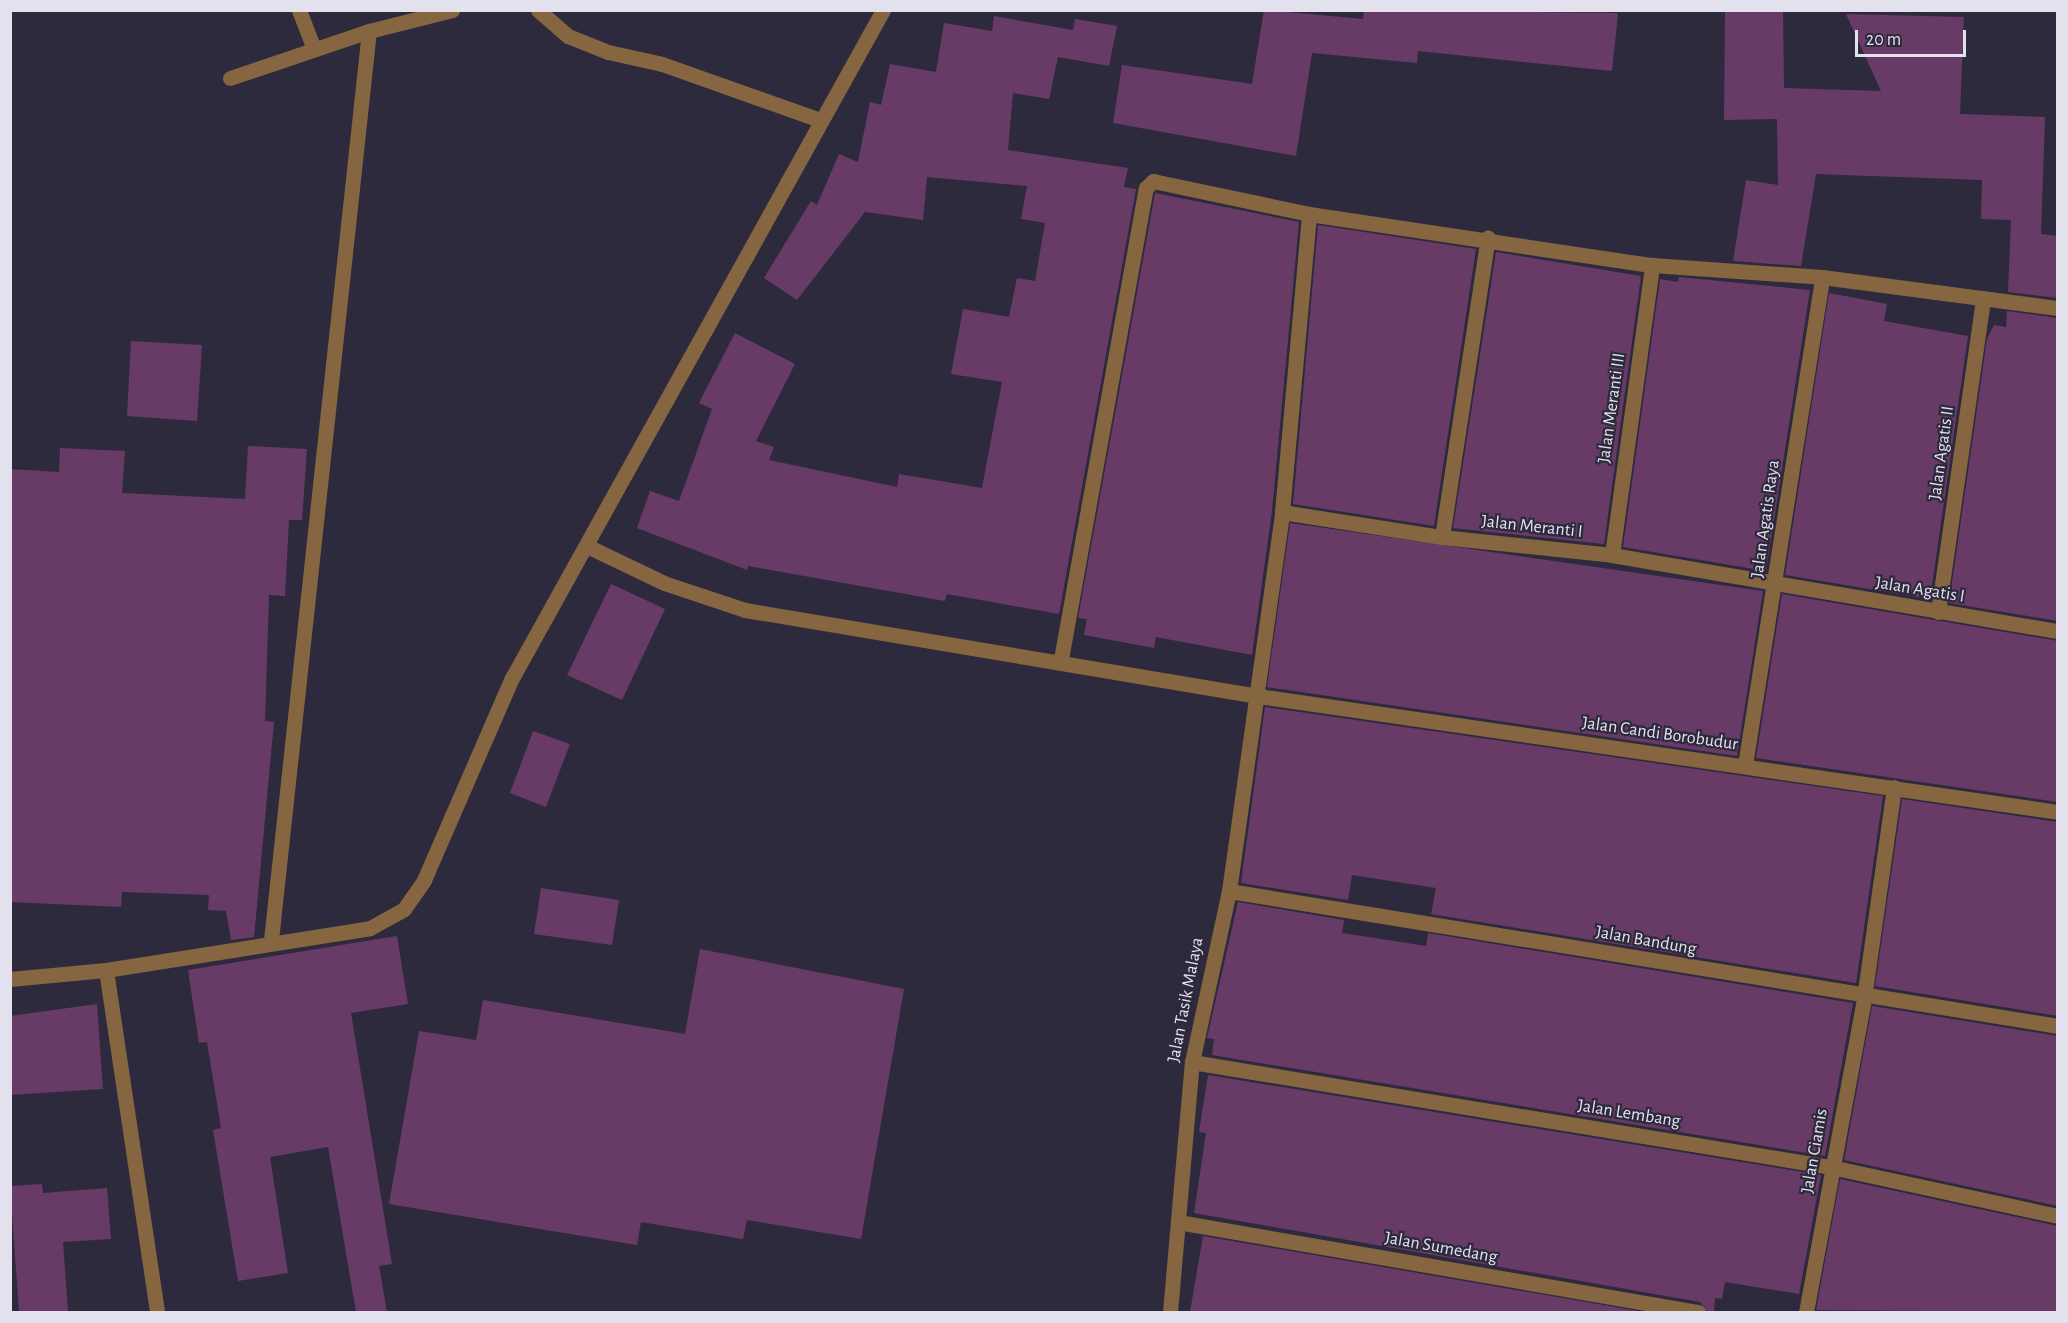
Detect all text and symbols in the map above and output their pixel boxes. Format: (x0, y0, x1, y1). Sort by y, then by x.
scale bar (1858, 18, 1969, 56)
text: 20 m (1866, 31, 1901, 49)
street label: Jalan Meranti III (1594, 351, 1630, 465)
street label: Jalan Agatis II (1925, 404, 1959, 502)
street label: Jalan Agatis Raya (1747, 459, 1785, 579)
street label: Jalan Meranti I (1480, 511, 1584, 543)
street label: Jalan Agatis I (1874, 572, 1966, 608)
street label: Jalan Candi Borobudur (1581, 712, 1739, 756)
street label: Jalan Bandung (1594, 922, 1698, 960)
street label: Jalan Tasik Malaya (1163, 936, 1209, 1064)
street label: Jalan Lembang (1576, 1095, 1682, 1133)
street label: Jalan Ciamis (1797, 1107, 1833, 1195)
street label: Jalan Sumedang (1383, 1227, 1499, 1269)

